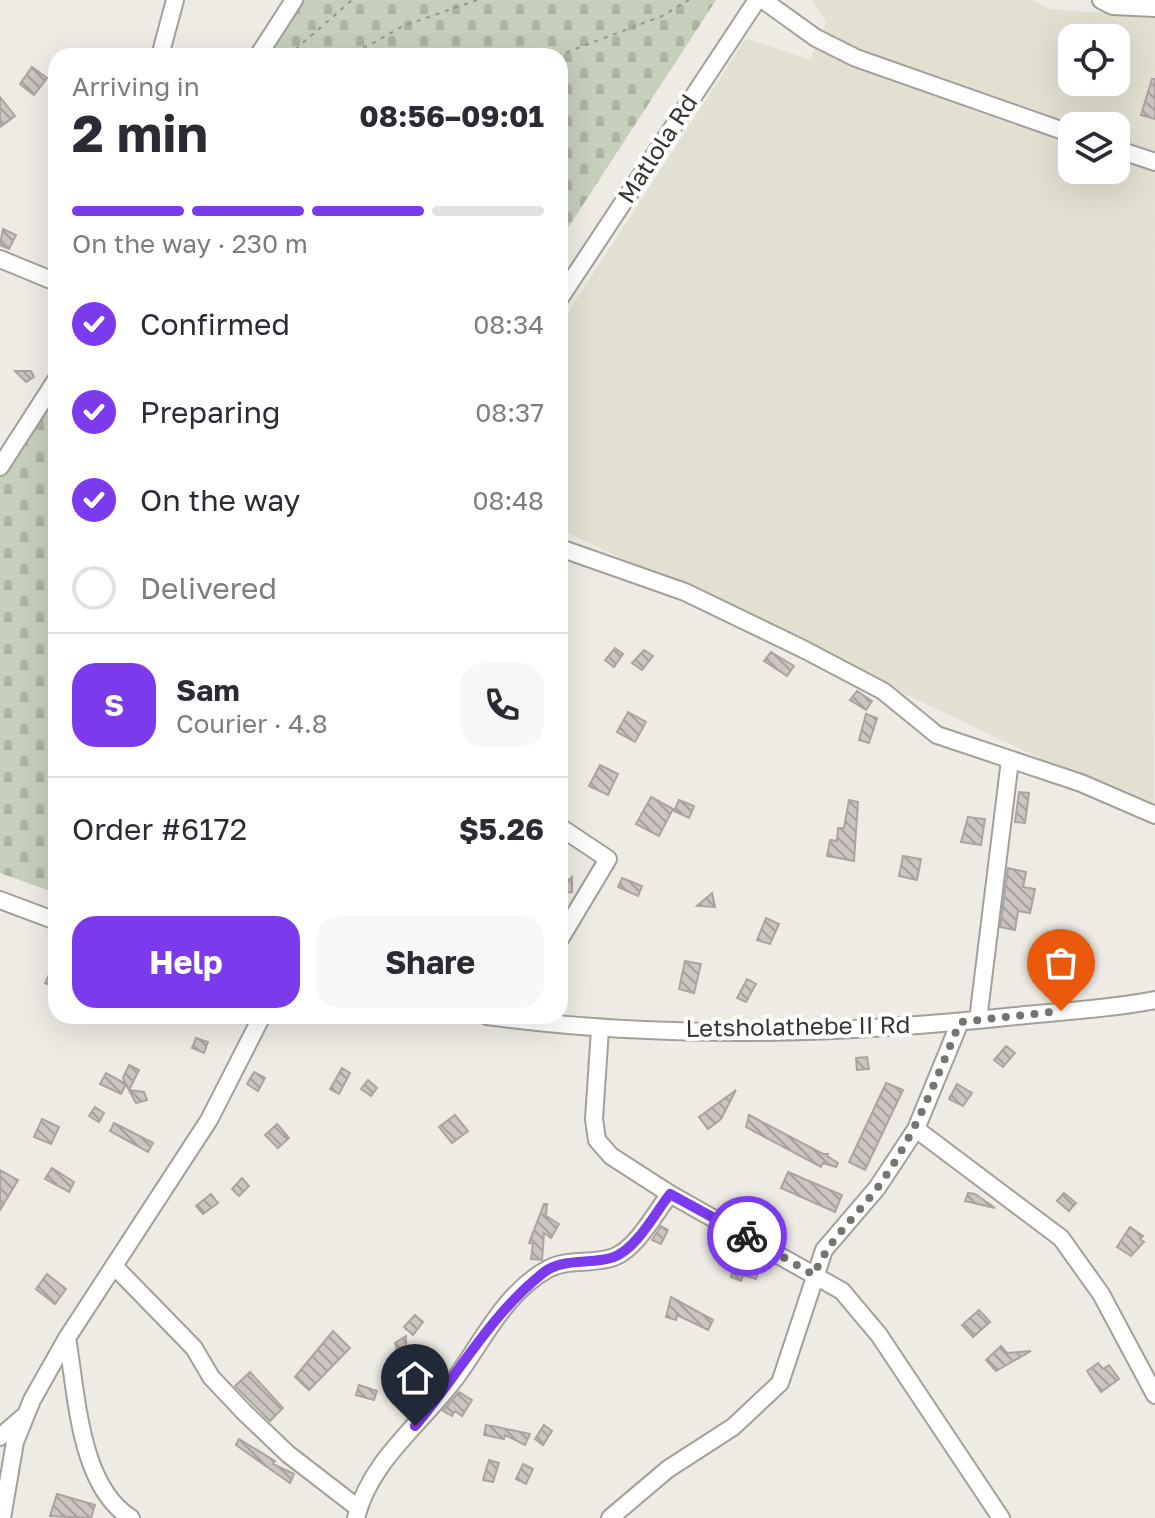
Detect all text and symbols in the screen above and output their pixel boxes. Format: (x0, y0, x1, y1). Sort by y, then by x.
map controls (1058, 24, 1130, 184)
button: locate (1058, 24, 1130, 96)
text: Arriving in (72, 71, 200, 102)
street label: Matlola Rd (611, 89, 703, 208)
text: 08:56–09:01 (359, 98, 544, 134)
text: 2 min (72, 101, 208, 163)
button: layers (1058, 112, 1130, 184)
text: On the way · 230 m (72, 228, 308, 259)
icon: check (72, 302, 116, 346)
text: Confirmed (140, 306, 290, 342)
text: 08:34 (473, 309, 544, 340)
icon: check (72, 390, 116, 434)
text: Preparing (140, 394, 281, 430)
text: 08:37 (475, 397, 544, 428)
icon: check (72, 478, 116, 522)
text: On the way (140, 482, 300, 518)
text: 08:48 (472, 485, 544, 516)
text: Delivered (140, 570, 277, 606)
button: phone (460, 663, 544, 747)
text: Sam (176, 672, 240, 708)
text: S (104, 687, 124, 723)
text: Courier · 4.8 (176, 708, 328, 739)
text: Order #6172 (72, 811, 247, 847)
text: $5.26 (459, 811, 544, 847)
button: Help (72, 916, 300, 1008)
button: Share (316, 916, 544, 1008)
pin (1027, 929, 1095, 1011)
icon: bag (1039, 941, 1083, 985)
street label: Letsholathebe II Rd (685, 1009, 911, 1042)
courier (707, 1196, 787, 1276)
icon: bike (725, 1214, 769, 1258)
pin (381, 1344, 449, 1426)
icon: home (393, 1356, 437, 1400)

